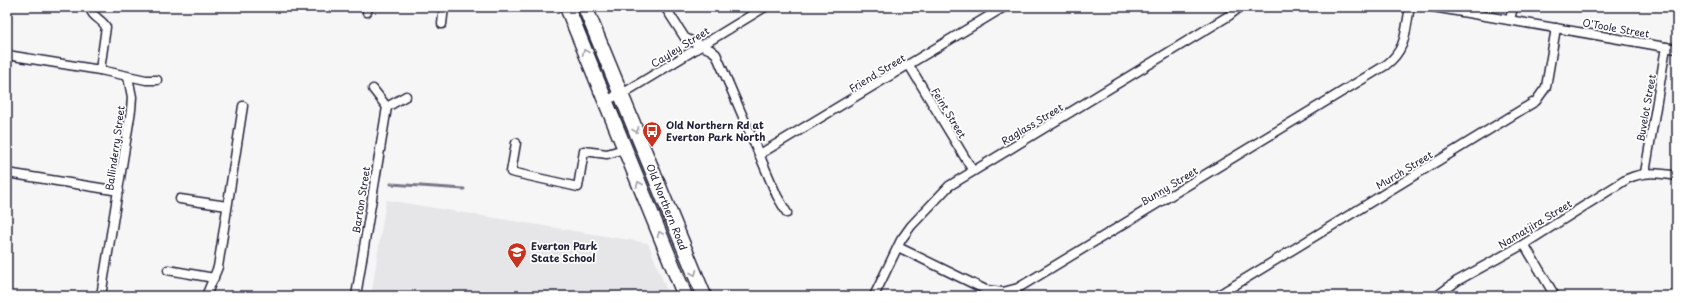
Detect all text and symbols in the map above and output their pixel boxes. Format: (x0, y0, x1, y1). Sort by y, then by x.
street label: O'Toole Street (1581, 14, 1651, 41)
street label: Cayley Street (648, 23, 712, 71)
one-way arrow (581, 49, 589, 56)
street label: Friend Street (846, 50, 908, 95)
street label: Buvelot Street (1632, 73, 1659, 143)
street label: Feint Street (928, 85, 970, 141)
street label: Raglass Street (998, 99, 1065, 148)
street label: Ballinderry Street (101, 104, 128, 191)
place label: Old Northern Rd at Everton Park North (666, 117, 765, 144)
bus stop icon: Old Northern Rd at Everton Park North (641, 120, 663, 148)
one-way arrow (631, 127, 639, 134)
street label: Murch Street (1373, 147, 1435, 192)
street label: Old Northern Road (643, 161, 692, 252)
street label: Bunny Street (1137, 163, 1200, 209)
street label: Barton Street (348, 165, 373, 235)
one-way arrow (636, 181, 644, 189)
street label: Namatjira Street (1495, 196, 1574, 251)
one-way arrow (656, 231, 664, 238)
place label: Everton Park State School (531, 238, 598, 265)
school or university icon: Everton Park State School (506, 241, 528, 269)
one-way arrow (690, 270, 698, 277)

